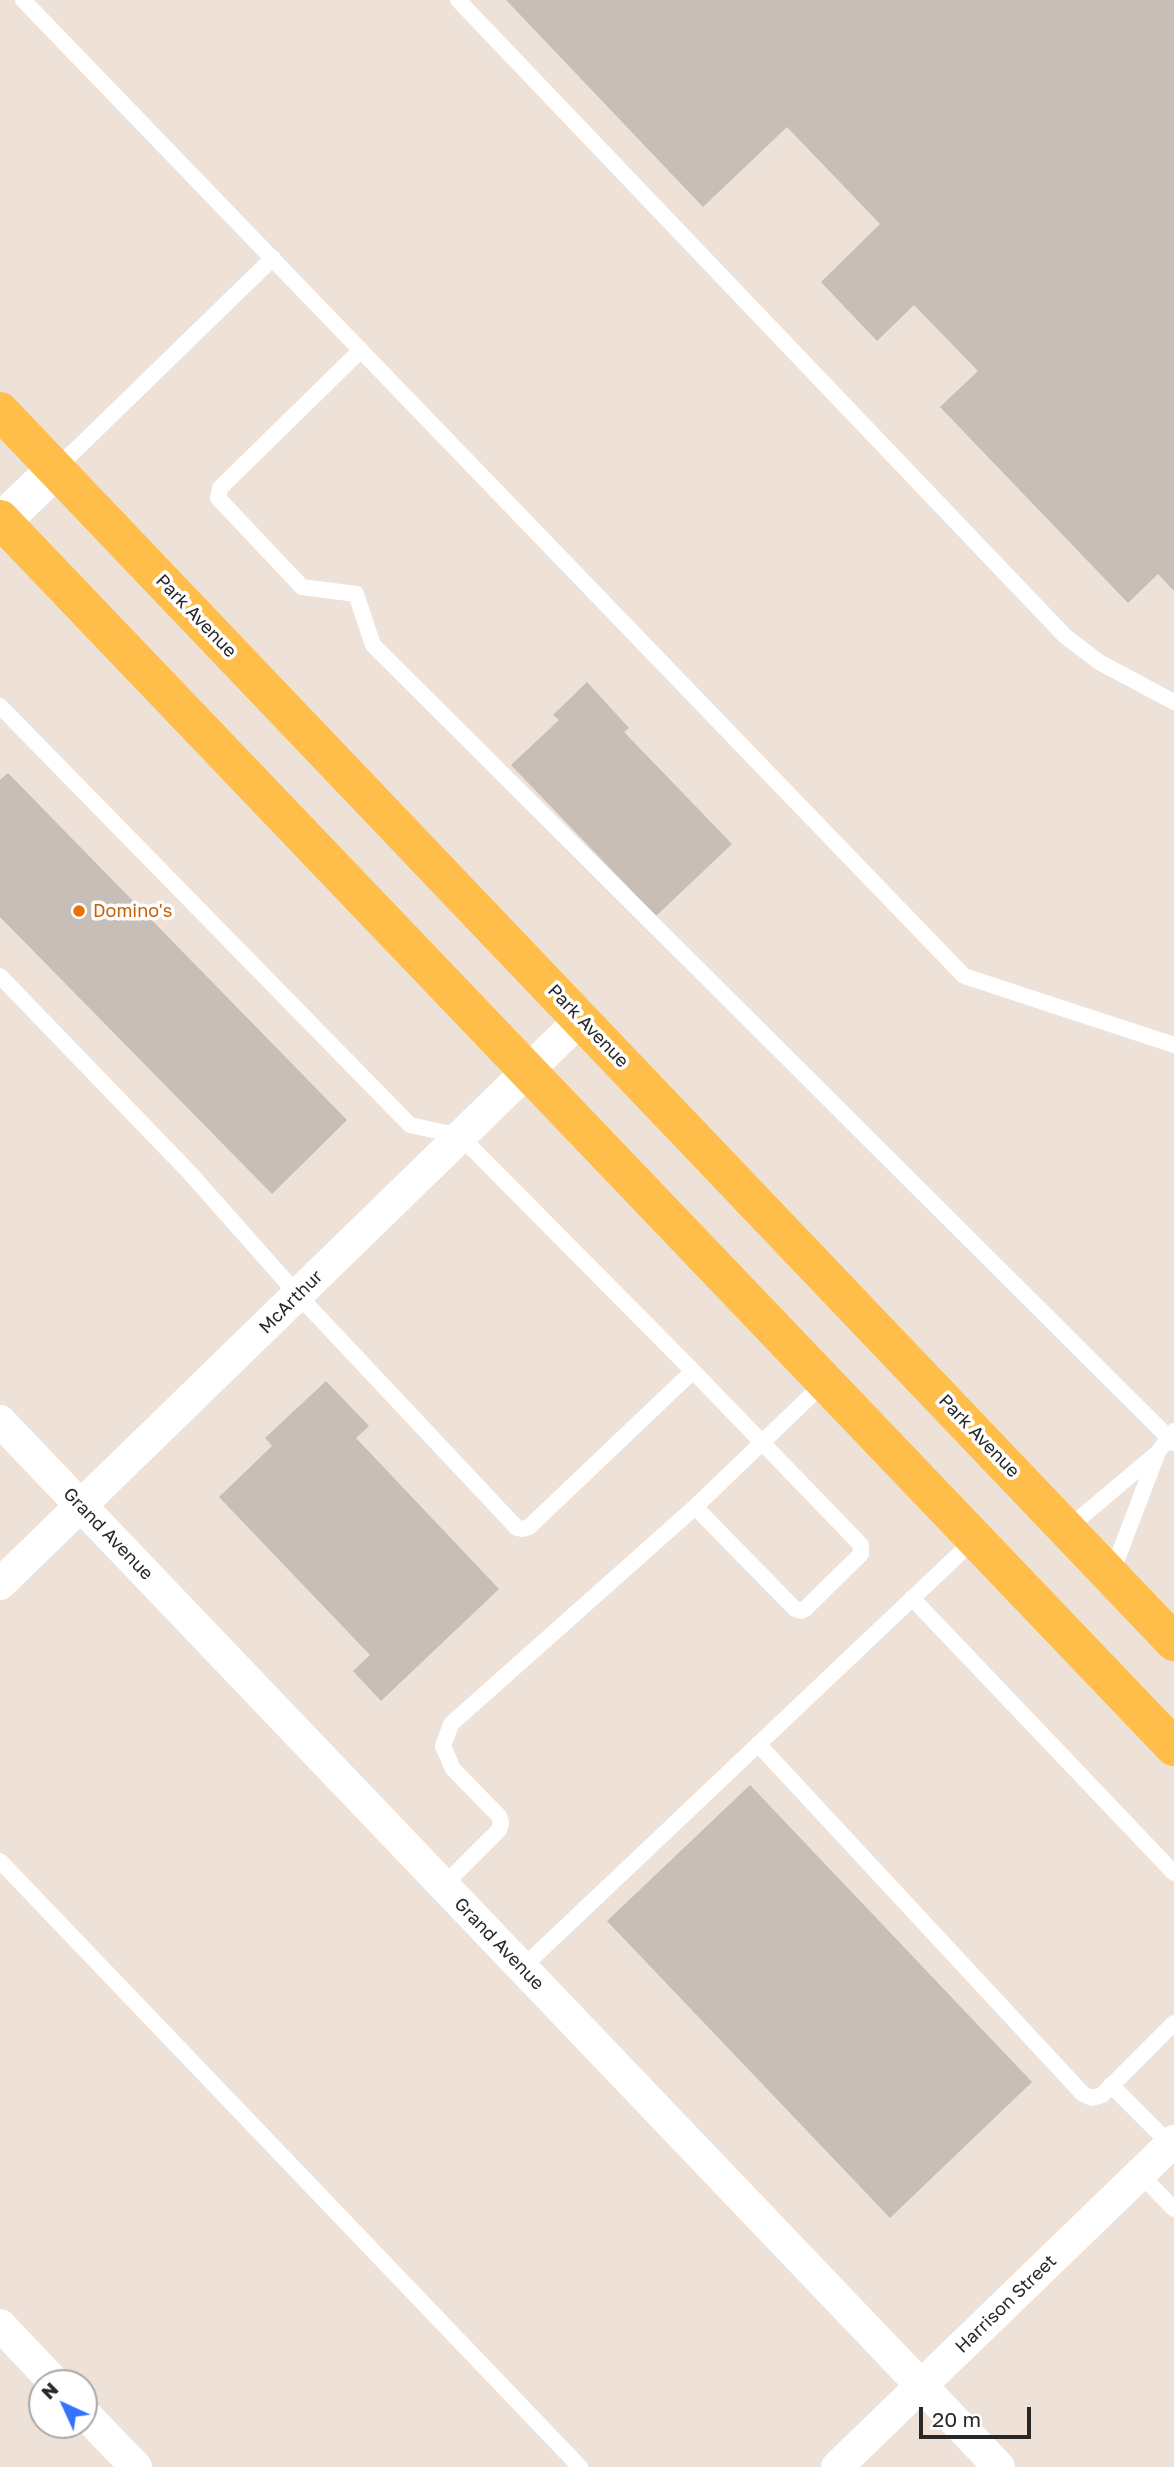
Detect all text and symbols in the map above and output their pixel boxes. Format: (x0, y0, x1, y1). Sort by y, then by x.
street label: Park Avenue (151, 570, 241, 662)
place label: Domino's (93, 900, 172, 922)
marker: Domino's (71, 903, 87, 919)
street label: Park Avenue (543, 980, 633, 1072)
street label: McArthur (255, 1266, 327, 1338)
street label: Park Avenue (934, 1390, 1024, 1482)
street label: Grand Avenue (59, 1483, 157, 1585)
street label: Grand Avenue (450, 1893, 548, 1995)
street label: Harrison Street (951, 2250, 1061, 2358)
north arrow (28, 2369, 98, 2439)
text: N (36, 2377, 62, 2403)
scale bar (922, 2394, 1034, 2438)
text: 20 m (932, 2406, 981, 2432)

